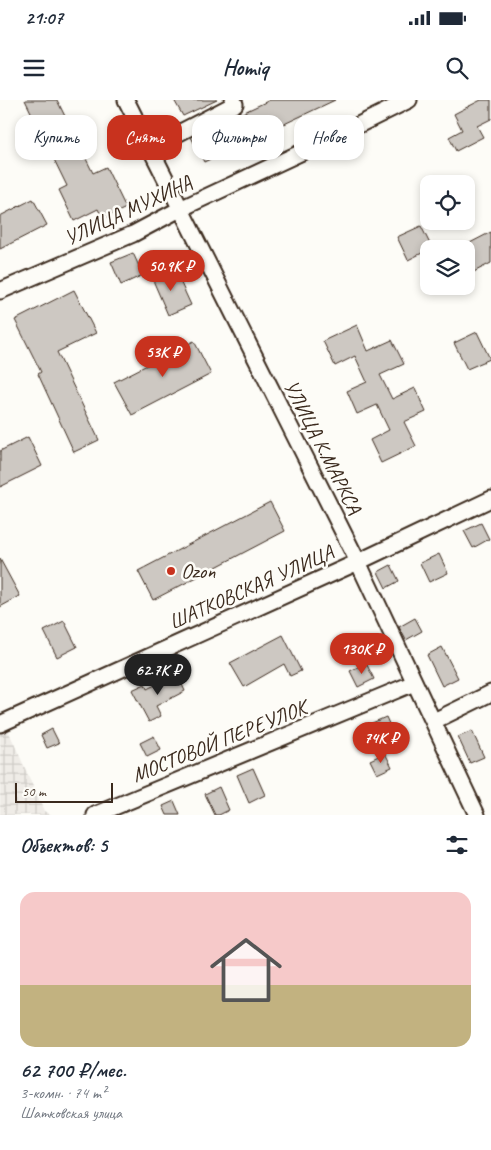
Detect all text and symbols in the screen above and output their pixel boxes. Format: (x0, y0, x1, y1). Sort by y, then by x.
text: 21:07 (25, 6, 63, 30)
icon: menu (20, 54, 48, 82)
text: Homiq (223, 54, 268, 82)
icon: search (443, 54, 471, 82)
chip: Купить (15, 115, 97, 160)
chip: Снять (107, 115, 182, 160)
chip: Фильтры (192, 115, 284, 160)
chip: Новое (294, 115, 364, 160)
street label: УЛИЦА МУХИНА (60, 169, 196, 251)
map controls (420, 175, 475, 295)
button: locate (420, 175, 475, 230)
button: layers (420, 240, 475, 295)
pin: 50.9K ₽ (125, 250, 217, 292)
text: 50.9K ₽ (149, 256, 193, 276)
pin: 53K ₽ (128, 336, 198, 378)
text: 53K ₽ (146, 342, 180, 362)
street label: УЛИЦА К.МАРКСА (278, 376, 368, 519)
street label: ШАТКОВСКАЯ УЛИЦА (165, 538, 339, 635)
place label: Ozon (181, 558, 216, 584)
marker: Ozon (165, 565, 177, 577)
pin: 130K ₽ (321, 632, 403, 675)
text: 130K ₽ (341, 639, 383, 659)
pin: 62.7K ₽ (112, 654, 204, 696)
text: 62.7K ₽ (135, 660, 181, 680)
street label: МОСТОВОЙ ПЕРЕУЛОК (128, 692, 314, 788)
pin: 74K ₽ (346, 722, 416, 764)
text: 74K ₽ (364, 728, 398, 748)
scale bar (15, 780, 112, 803)
text: 50 m (22, 783, 46, 800)
icon: filters (443, 831, 471, 859)
text: Объектов: 5 (20, 832, 108, 858)
icon: home (201, 925, 291, 1015)
text: 62 700 ₽/мес. (20, 1057, 126, 1083)
text: 3-комн. · 74 m² (20, 1083, 106, 1103)
text: Шатковская улица (20, 1103, 122, 1123)

